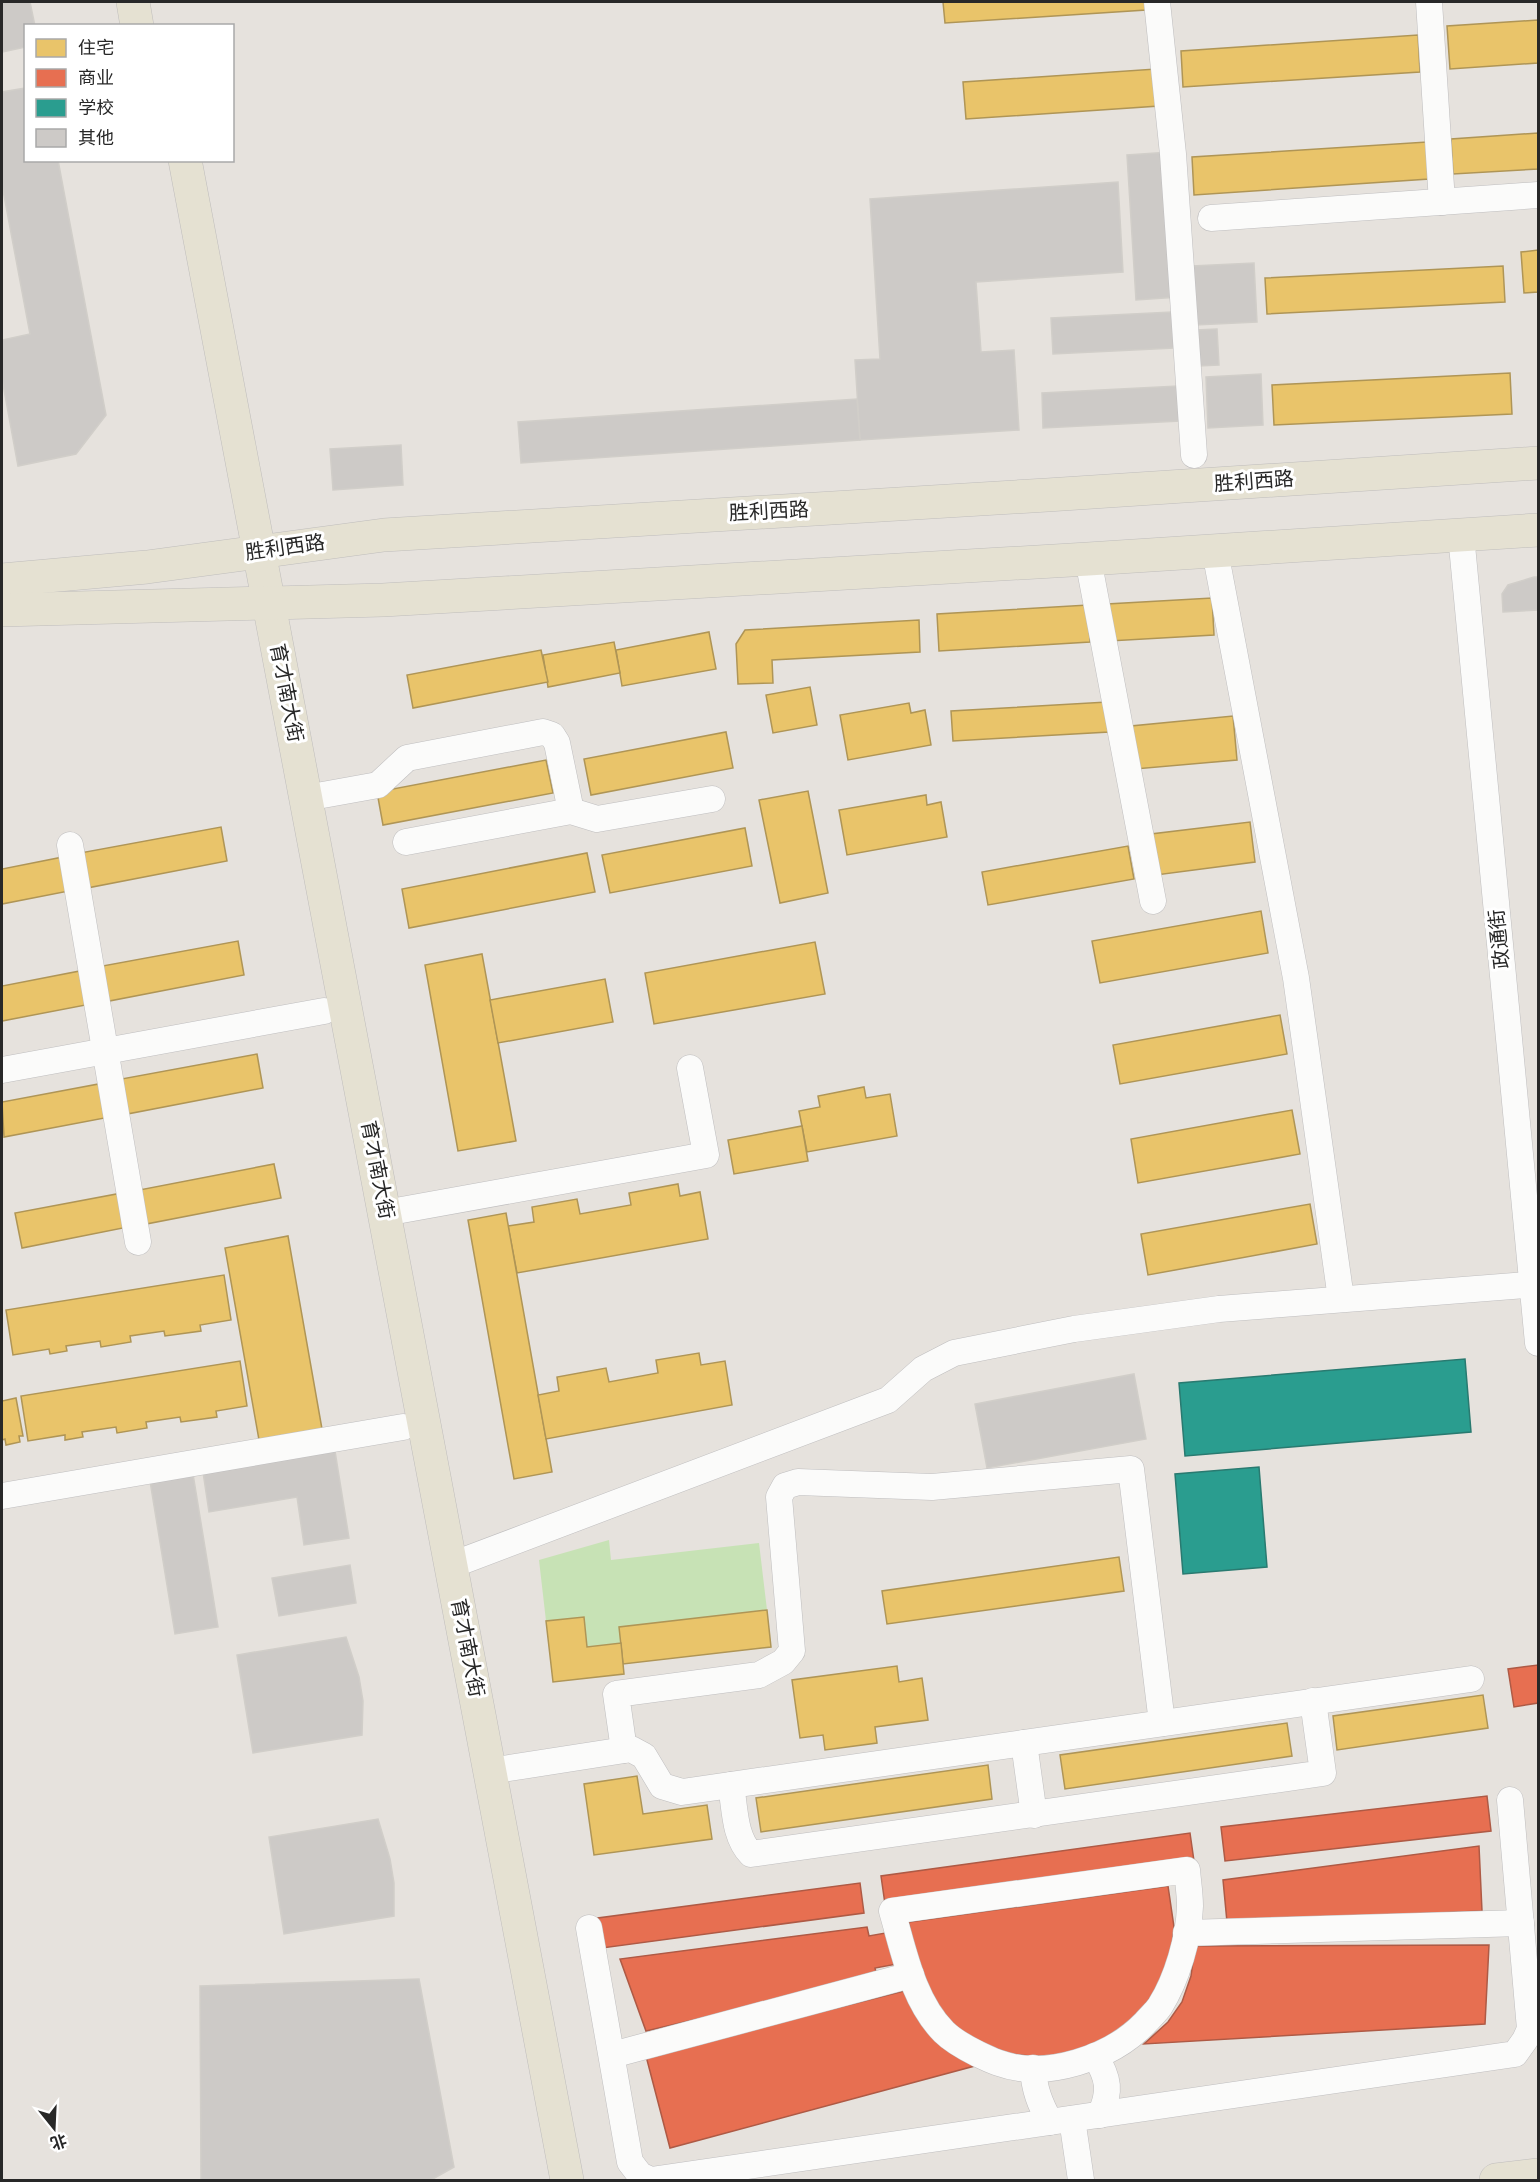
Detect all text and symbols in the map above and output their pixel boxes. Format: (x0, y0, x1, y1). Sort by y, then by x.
legend (24, 24, 234, 162)
text: 住宅 (78, 38, 114, 59)
text: 商业 (78, 68, 114, 89)
text: 学校 (78, 98, 114, 119)
text: 其他 (78, 128, 114, 149)
street label: 胜利西路 (1213, 467, 1295, 497)
street label: 胜利西路 (728, 498, 810, 526)
street label: 胜利西路 (244, 531, 326, 565)
street label: 育才南大街 (265, 642, 307, 744)
street label: 政通街 (1485, 908, 1515, 970)
street label: 育才南大街 (356, 1119, 398, 1221)
street label: 育才南大街 (446, 1597, 488, 1699)
north arrow (24, 2098, 84, 2158)
text: 北 (48, 2129, 69, 2152)

